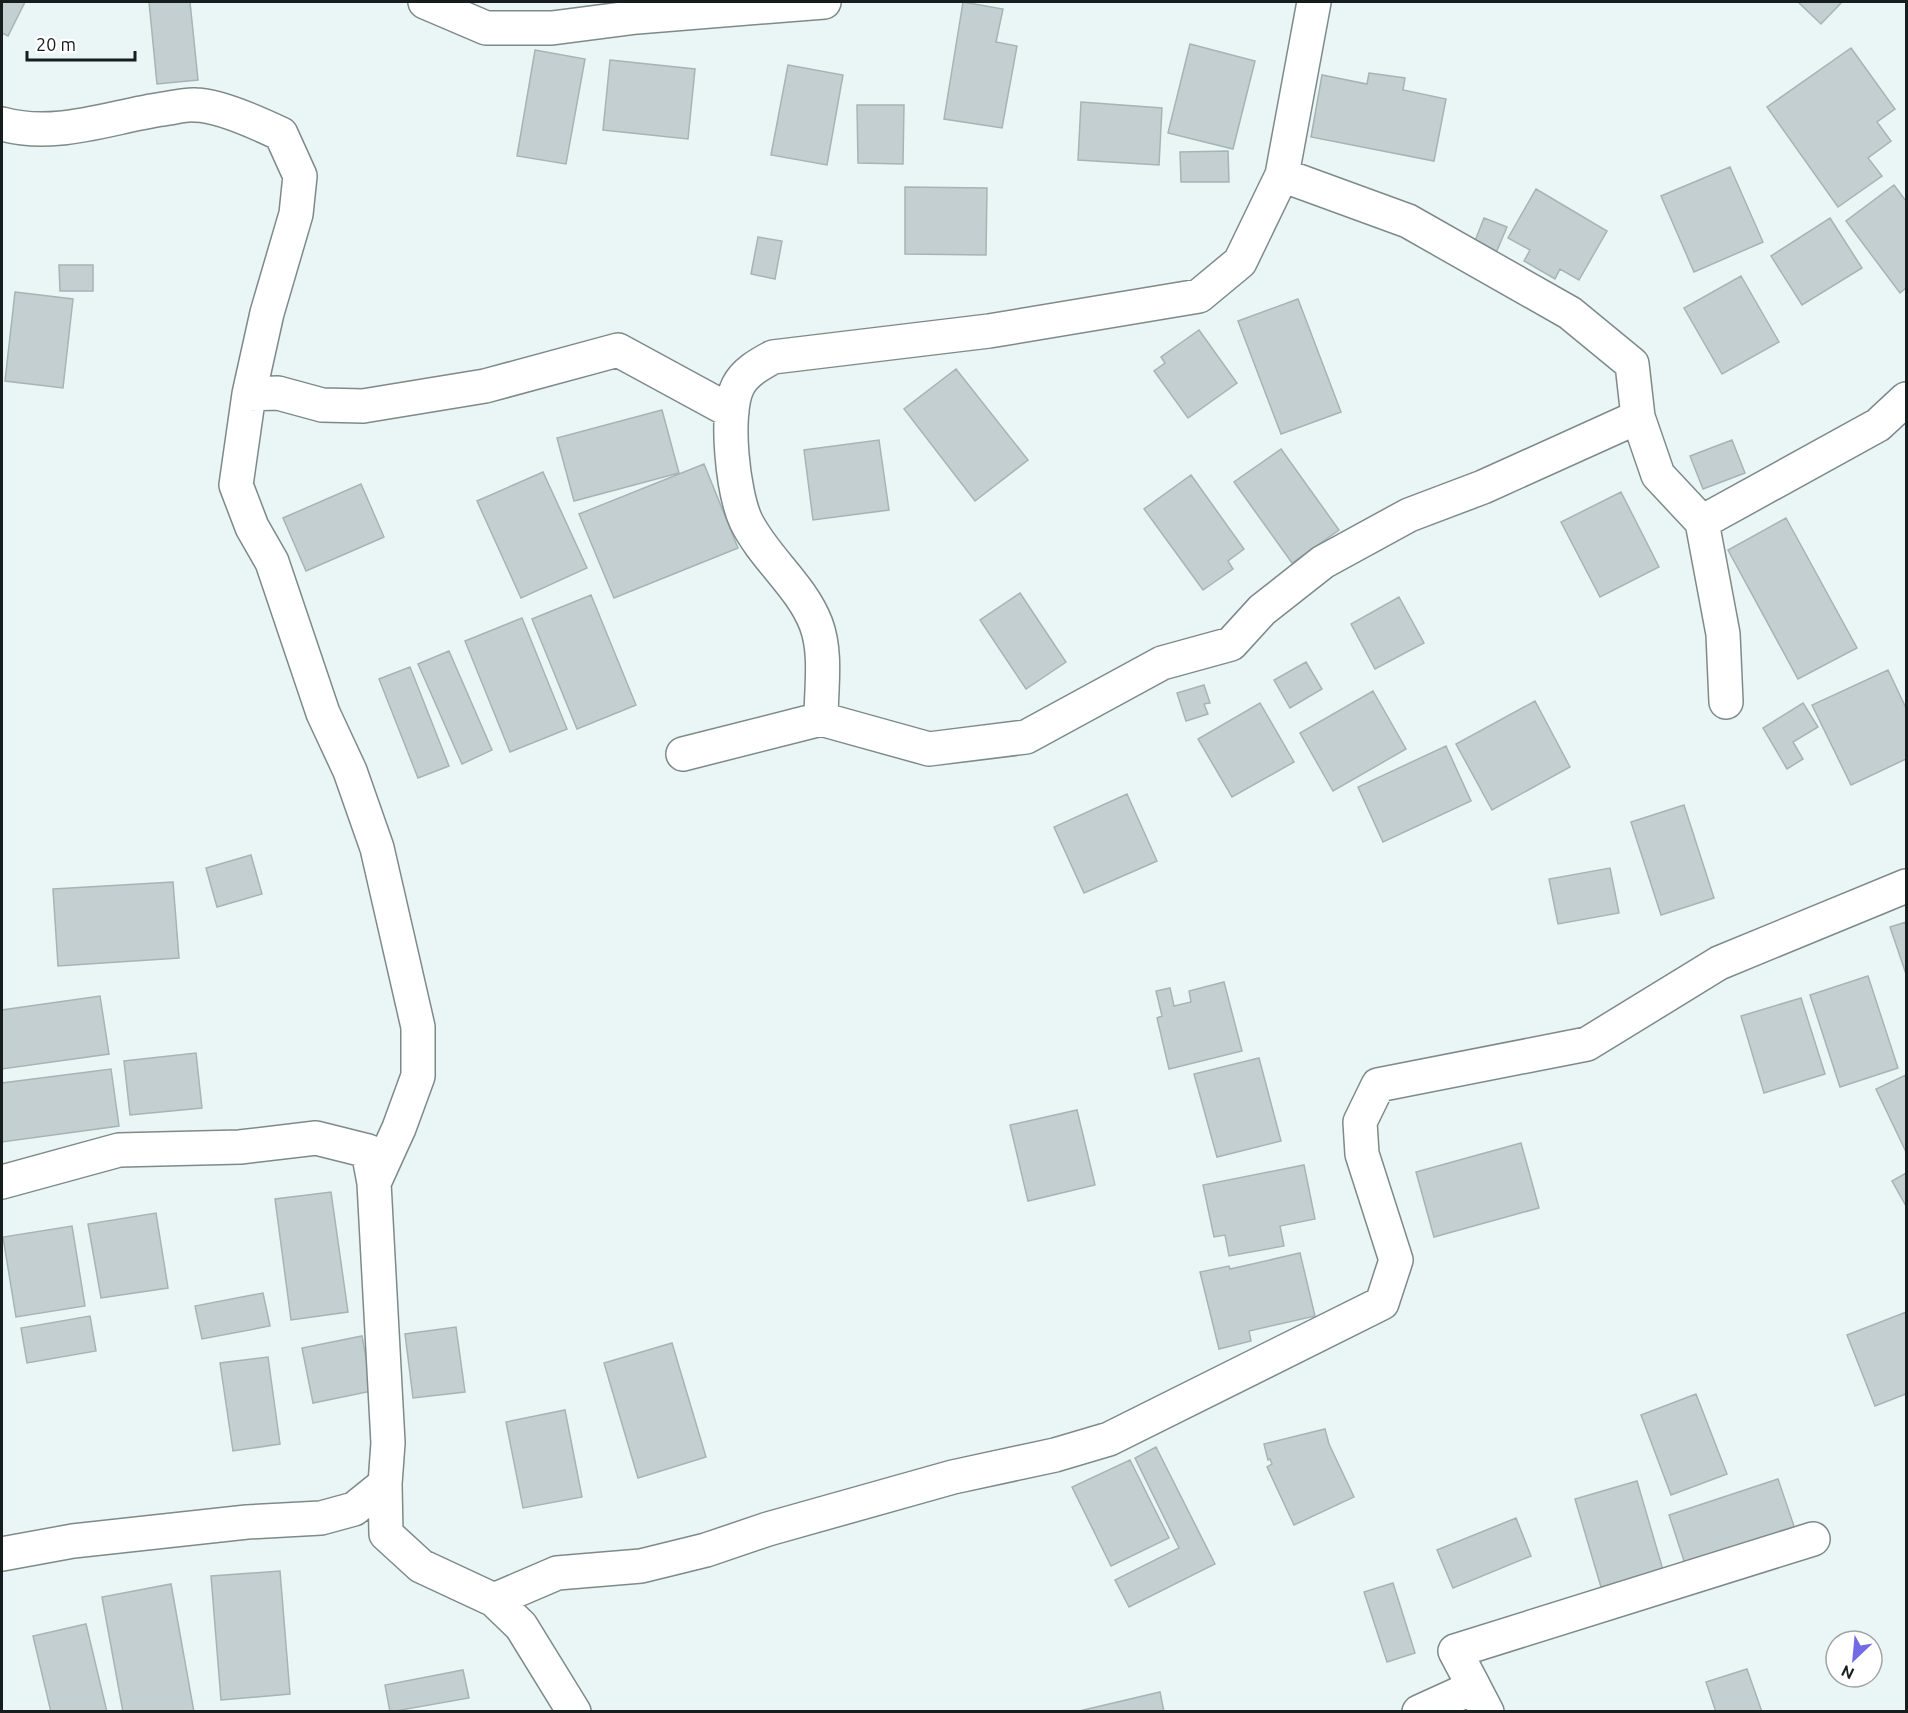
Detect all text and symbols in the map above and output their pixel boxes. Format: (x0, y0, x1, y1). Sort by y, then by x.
scale bar (27, 24, 135, 62)
text: 20 m (36, 34, 76, 54)
north arrow (1824, 1629, 1884, 1689)
text: N (1838, 1662, 1857, 1683)

